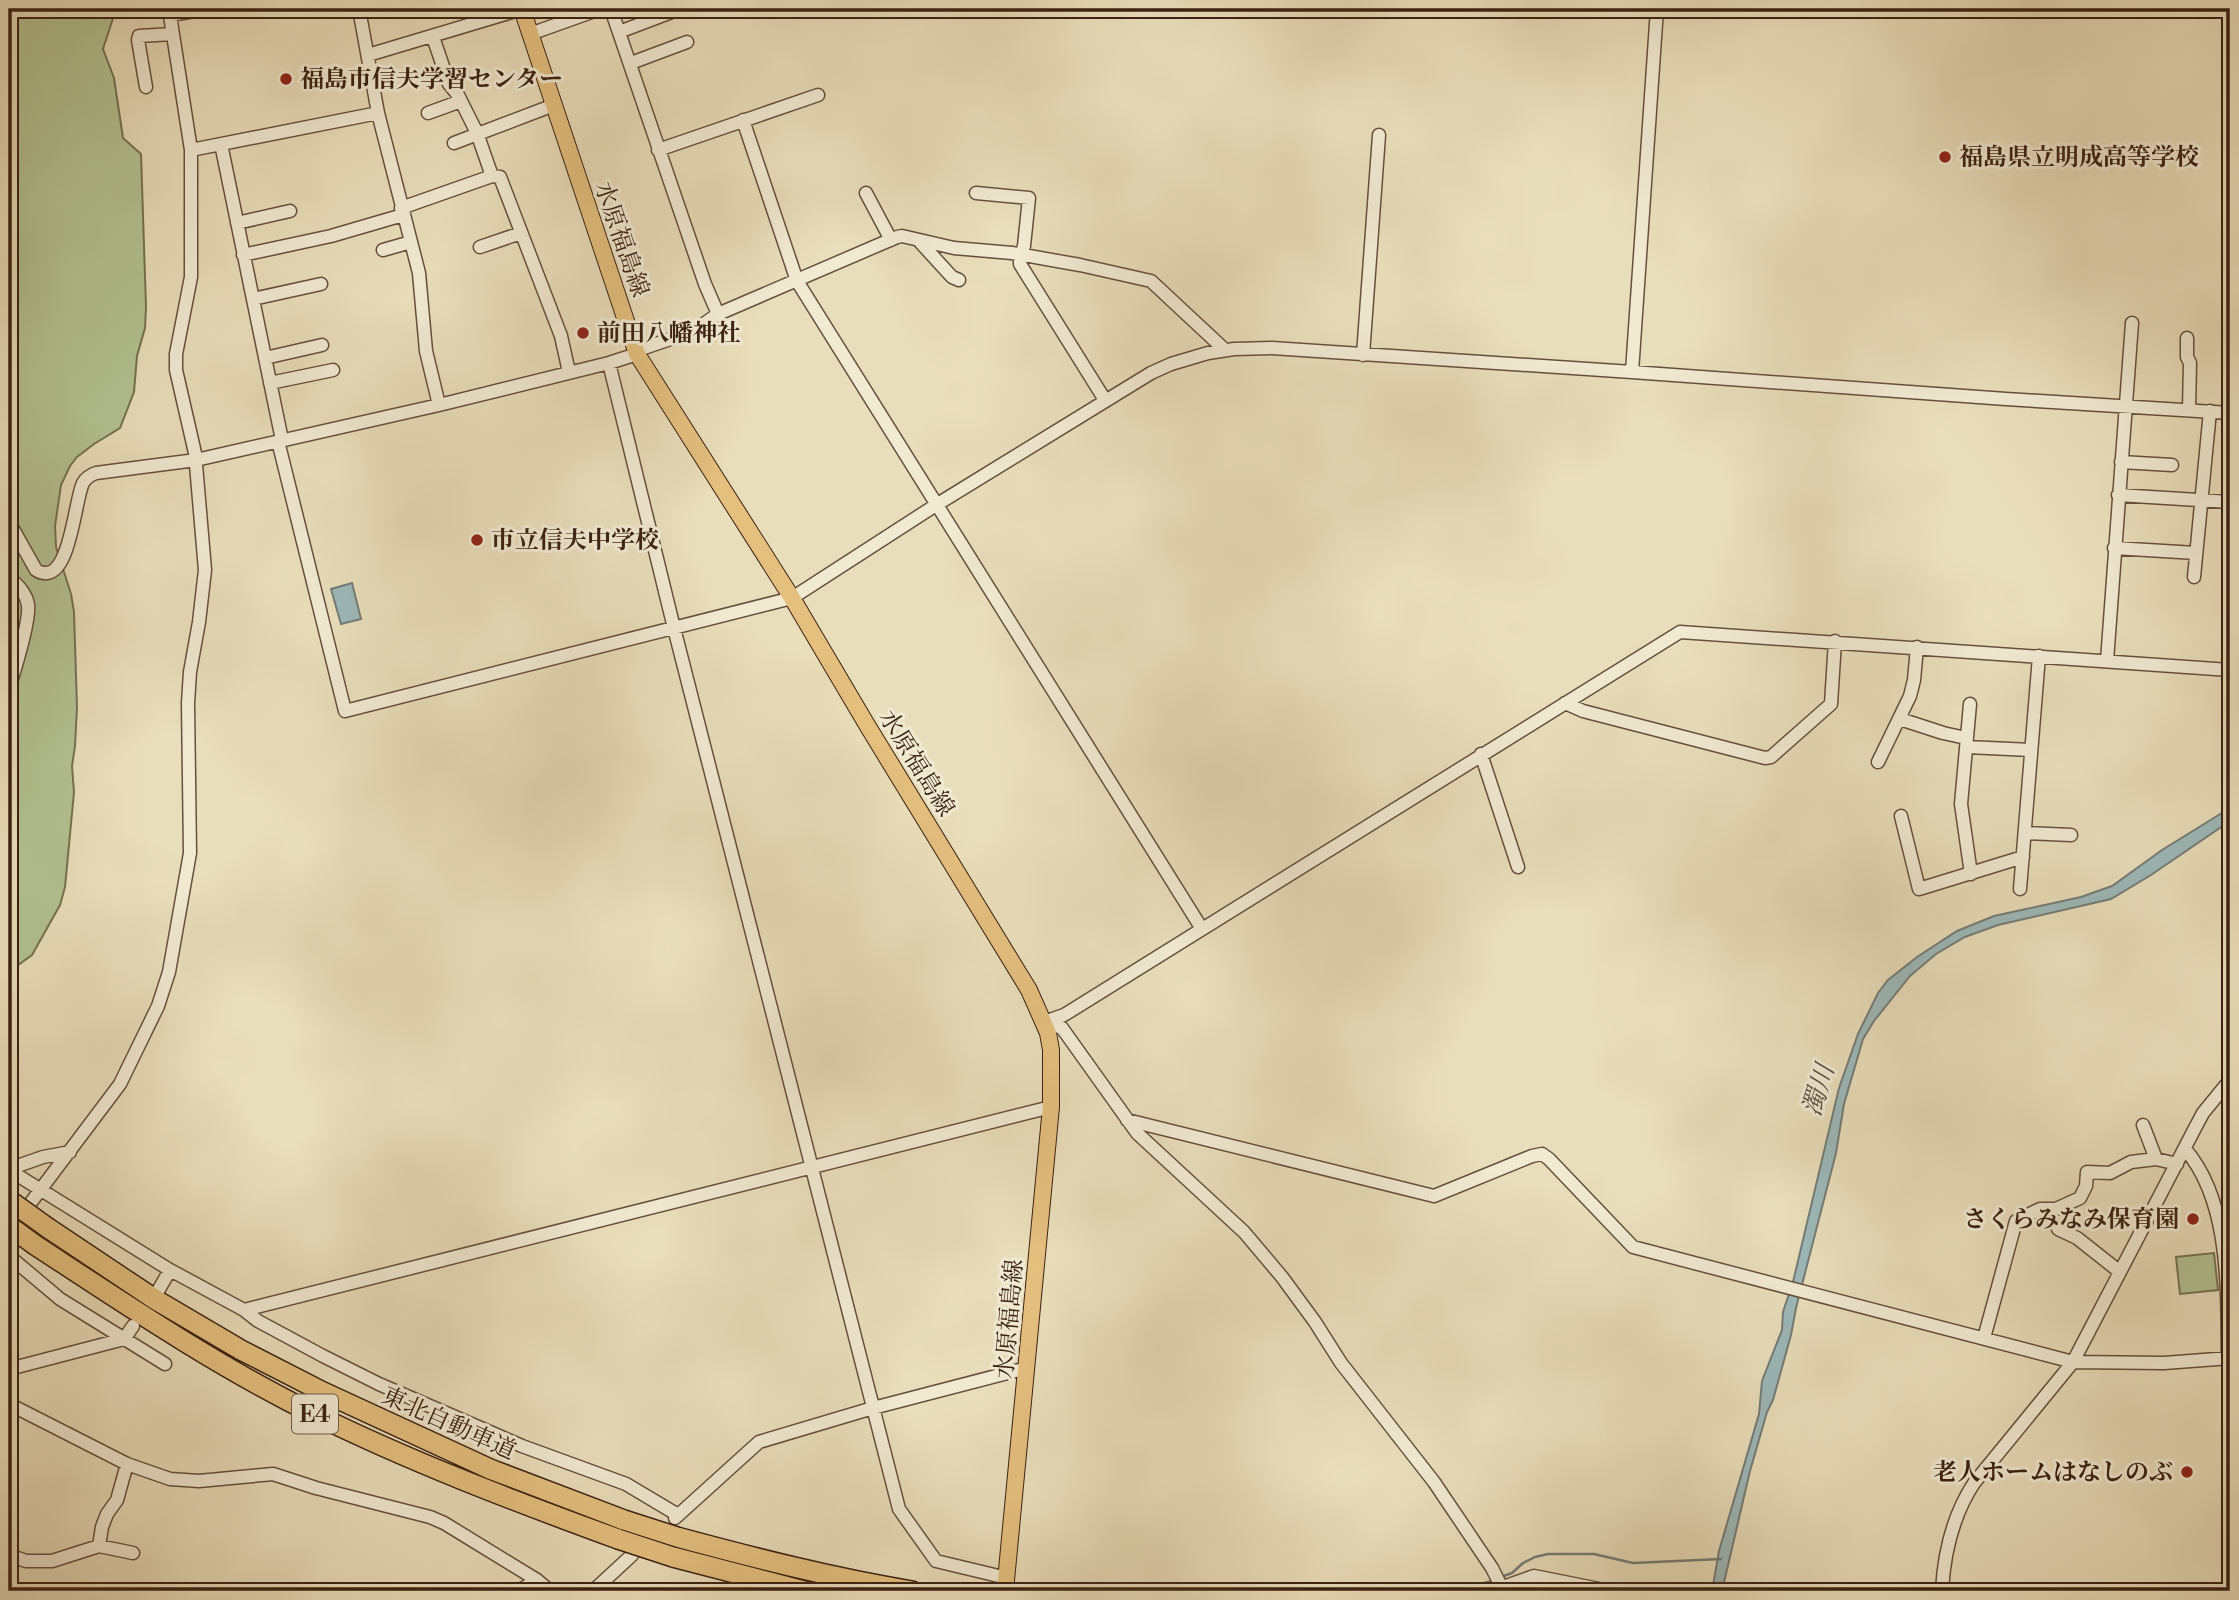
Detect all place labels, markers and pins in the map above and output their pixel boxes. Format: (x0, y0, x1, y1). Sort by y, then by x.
place label: 福島市信夫学習センター (300, 65, 563, 95)
marker: 福島市信夫学習センター (278, 71, 294, 87)
place label: 福島県立明成高等学校 (1959, 143, 2199, 173)
marker: 福島県立明成高等学校 (1937, 149, 1953, 165)
place label: 前田八幡神社 (597, 319, 741, 349)
marker: 前田八幡神社 (575, 325, 591, 341)
place label: 市立信夫中学校 (491, 526, 659, 556)
marker: 市立信夫中学校 (469, 532, 485, 548)
place label: さくらみなみ保育園 (1963, 1205, 2179, 1235)
marker: さくらみなみ保育園 (2185, 1211, 2201, 1227)
place label: 老人ホームはなしのぶ (1933, 1458, 2173, 1488)
marker: 老人ホームはなしのぶ (2179, 1464, 2195, 1480)

